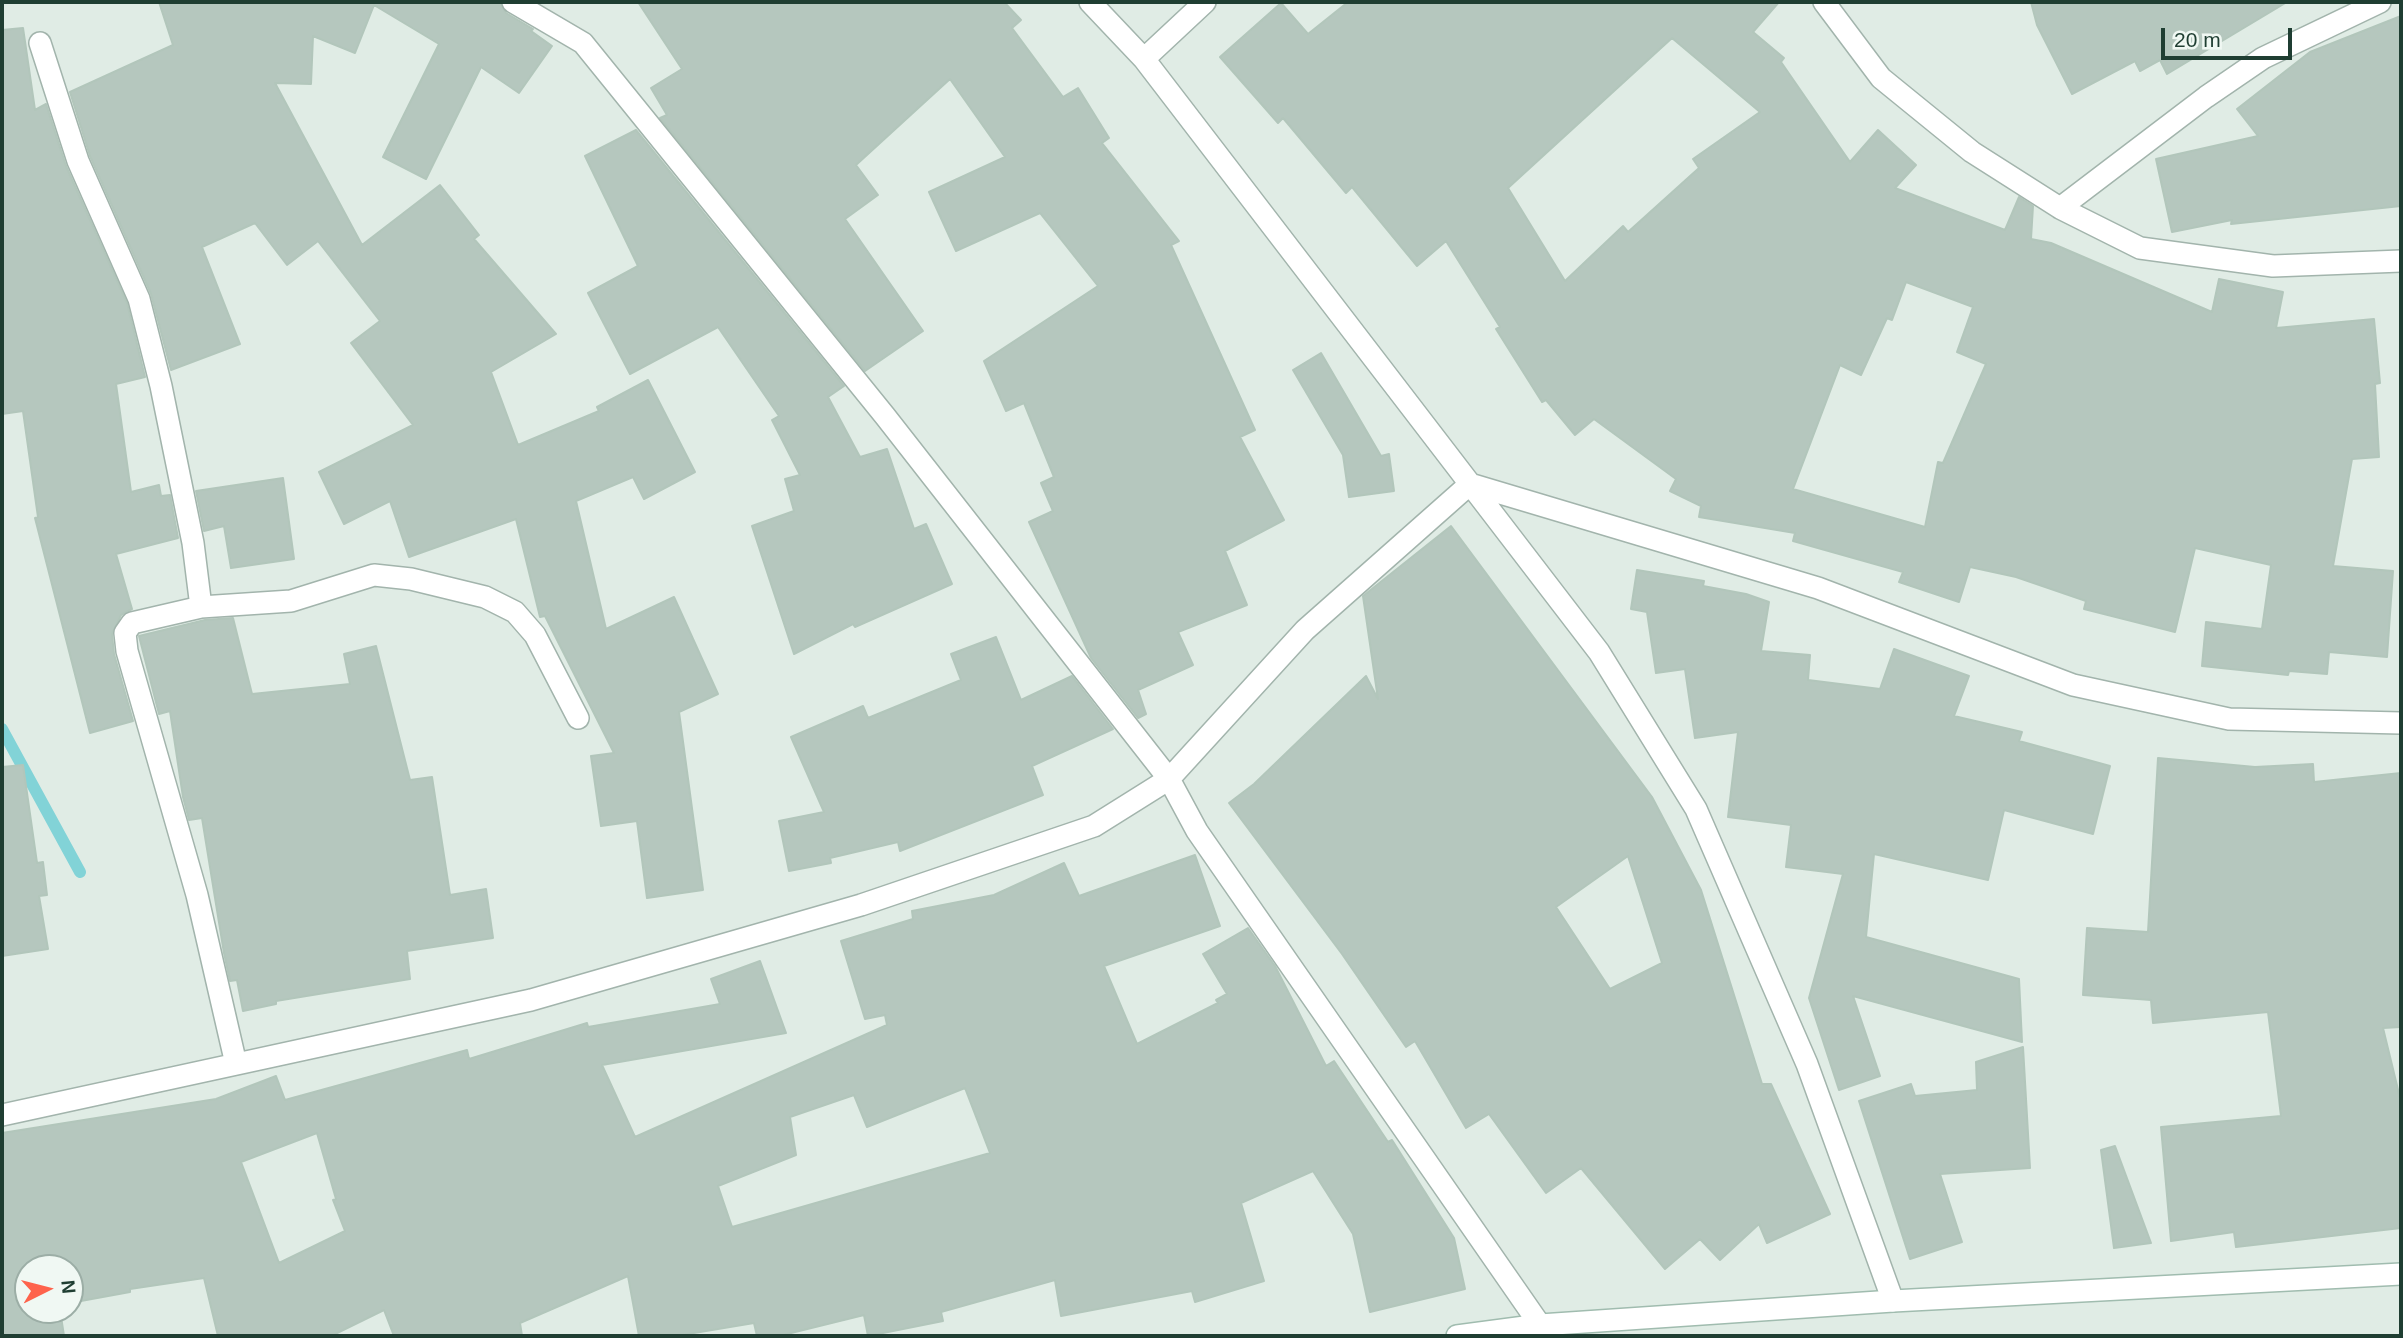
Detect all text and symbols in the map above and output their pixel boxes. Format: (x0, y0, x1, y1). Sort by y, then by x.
scale bar (2165, 14, 2296, 58)
text: 20 m (2174, 28, 2221, 51)
north arrow (14, 1254, 84, 1324)
text: N (57, 1279, 80, 1295)

